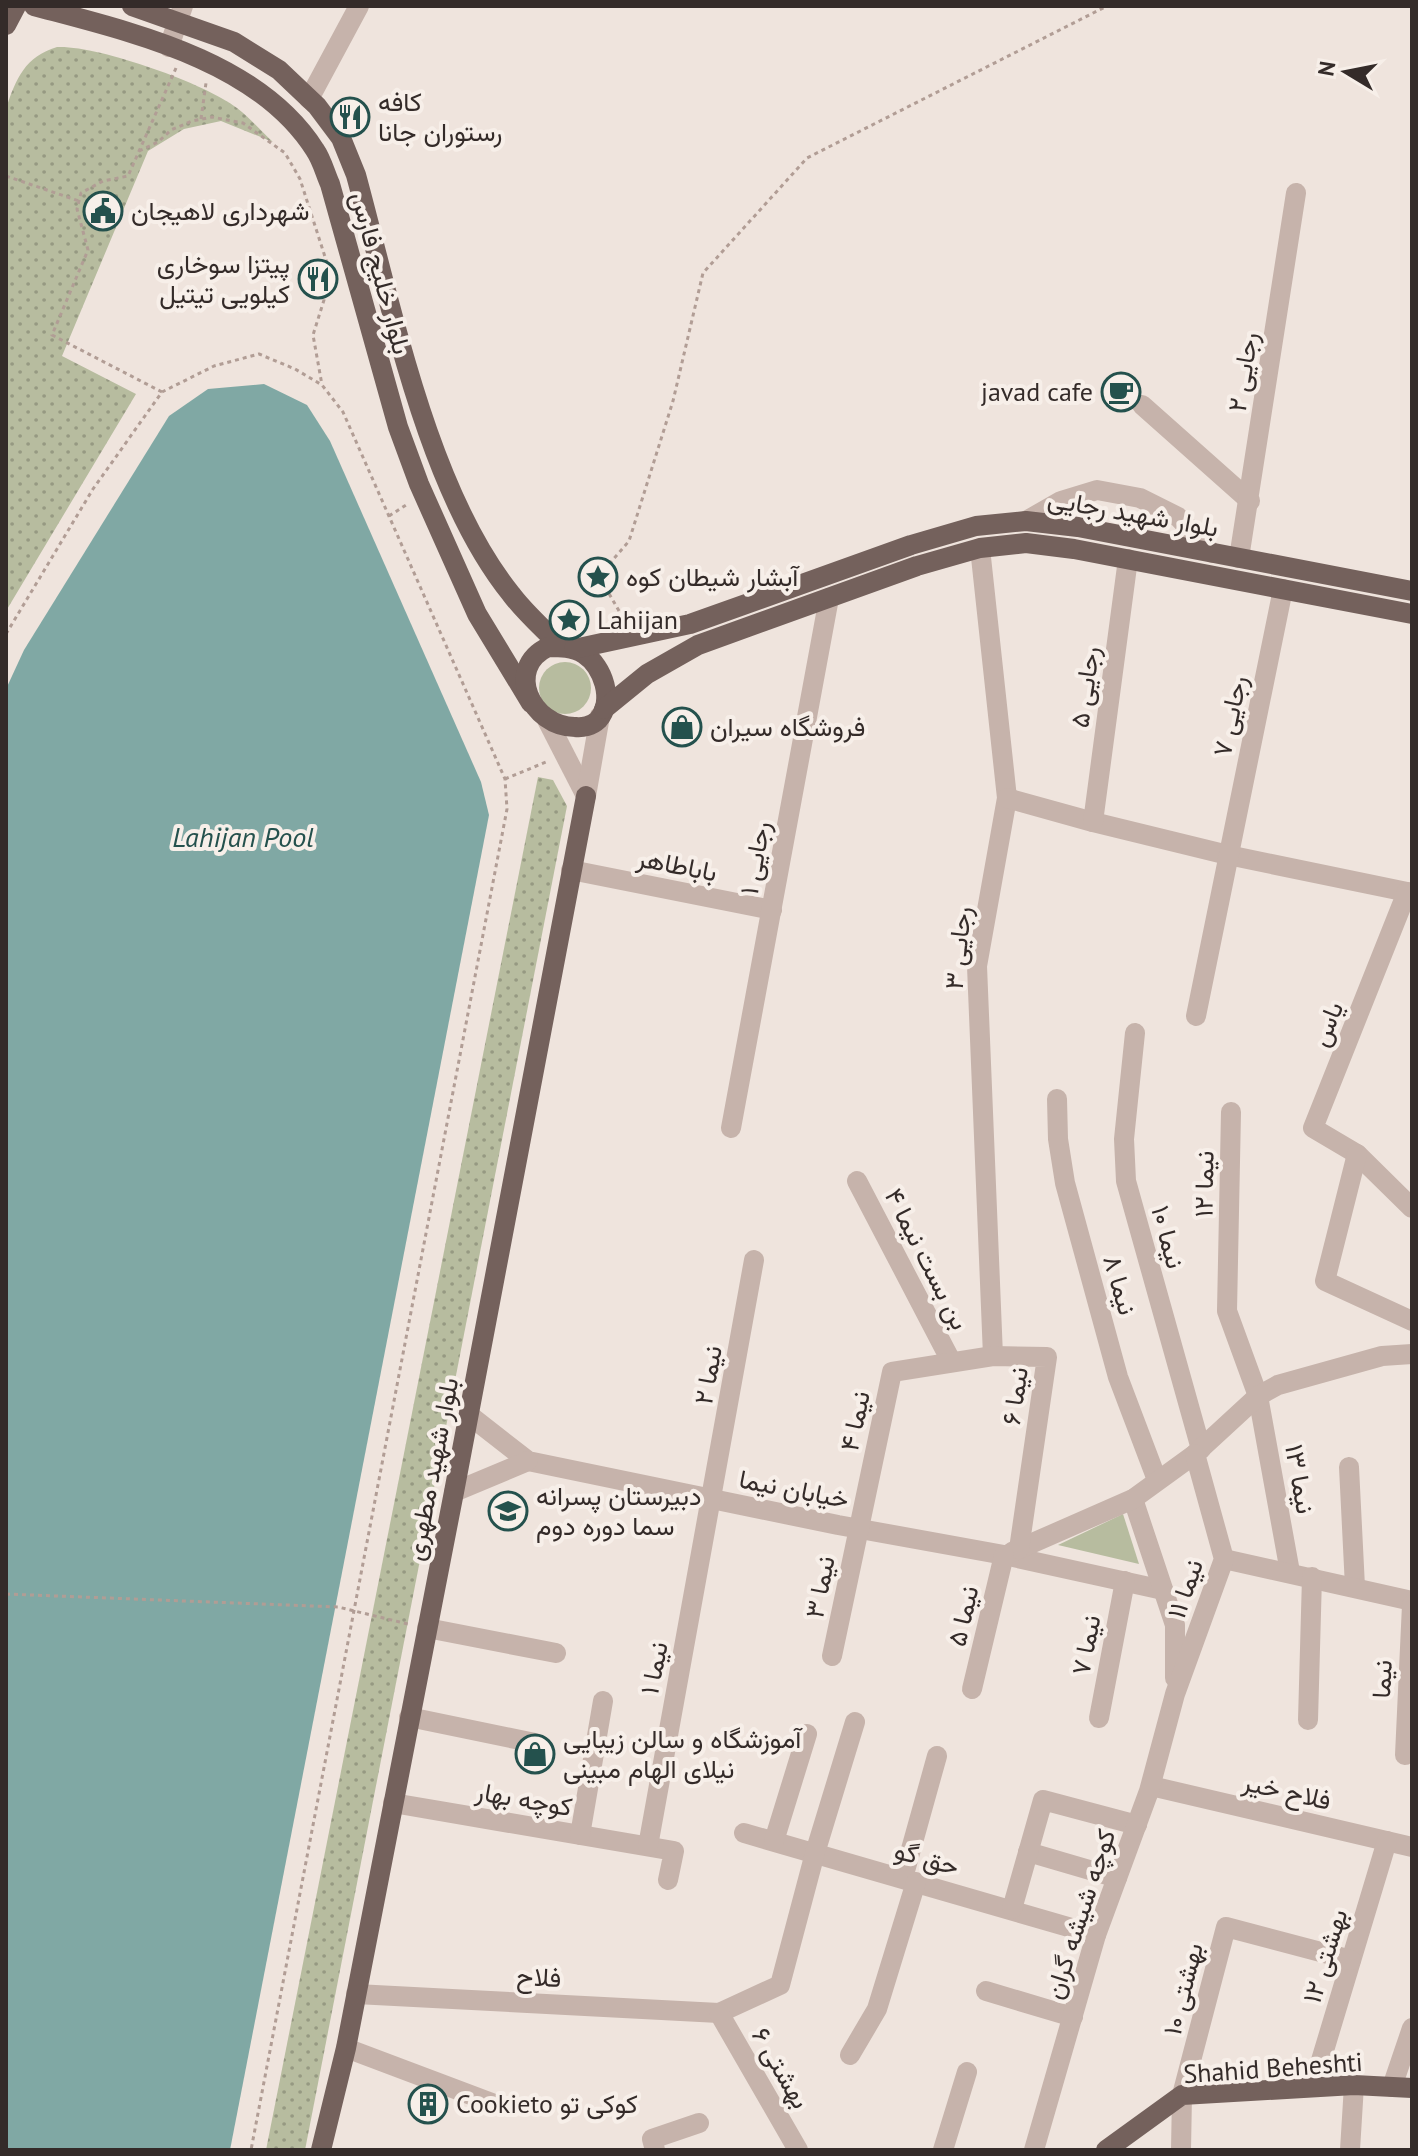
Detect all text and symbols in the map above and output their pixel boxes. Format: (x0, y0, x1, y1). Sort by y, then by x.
north arrow (1306, 32, 1386, 112)
text: N (1311, 59, 1341, 78)
place label: کافه رستوران جانا (378, 85, 502, 148)
restaurant icon: کافه رستوران جانا (329, 96, 371, 138)
street label: بلوار خلیج فارس (342, 188, 419, 358)
public building icon: شهرداری لاهیجان (82, 190, 124, 232)
place label: شهرداری لاهیجان (131, 194, 310, 227)
place label: پیتزا سوخاری کیلویی تیتیل (157, 247, 290, 310)
restaurant icon: پیتزا سوخاری کیلویی تیتیل (297, 258, 339, 300)
street label: رجایی ۲ (1220, 330, 1265, 414)
cafe icon: javad cafe (1100, 371, 1142, 413)
place label: javad cafe (981, 375, 1093, 408)
street label: بلوار شهید رجایی (1045, 481, 1221, 544)
place icon: آبشار شیطان کوه (577, 556, 619, 598)
place label: آبشار شیطان کوه (626, 560, 800, 593)
place icon: Lahijan (548, 599, 590, 641)
place label: Lahijan (597, 603, 678, 636)
street label: رجایی ۵ (1062, 644, 1107, 730)
street label: رجایی ۷ (1205, 672, 1254, 759)
shop icon: فروشگاه سیران (661, 706, 703, 748)
place label: فروشگاه سیران (710, 710, 865, 743)
water label: Lahijan Pool (172, 818, 314, 855)
street label: رجایی ۱ (732, 819, 777, 897)
street label: باباطاهر (633, 840, 720, 888)
street label: رجایی ۳ (937, 905, 978, 991)
street label: یاس (1303, 996, 1350, 1051)
street label: نیما ۱۲ (1186, 1150, 1221, 1218)
street label: بن بست نیما ۴ (878, 1182, 977, 1335)
street label: نیما ۱۰ (1144, 1202, 1193, 1272)
street label: نیما ۸ (1096, 1251, 1145, 1319)
street label: نیما ۲ (686, 1343, 729, 1407)
street label: نیما ۶ (994, 1365, 1035, 1427)
street label: بلوار شهید مطهری (398, 1375, 465, 1563)
street label: نیما ۴ (832, 1388, 877, 1454)
street label: نیما ۱۳ (1278, 1442, 1323, 1516)
street label: خیابان نیما (736, 1462, 852, 1515)
place label: دبیرستان پسرانه سما دوره دوم (536, 1479, 701, 1543)
school or university icon: دبیرستان پسرانه سما دوره دوم (487, 1490, 529, 1532)
street label: نیما ۳ (797, 1553, 842, 1621)
street label: نیما ۱۱ (1159, 1555, 1210, 1623)
street label: نیما ۵ (940, 1583, 985, 1649)
street label: نیما ۷ (1064, 1612, 1108, 1678)
street label: نیما ۱ (632, 1639, 675, 1697)
street label: نیما (1364, 1659, 1399, 1699)
place label: آموزشگاه و سالن زیبایی نیلای الهام مبینی (563, 1722, 803, 1786)
shop icon: آموزشگاه و سالن زیبایی نیلای الهام مبینی (514, 1733, 556, 1775)
street label: فلاح خیر (1238, 1764, 1335, 1819)
street label: کوچه بهار (472, 1774, 575, 1825)
street label: کوچه شیشه گران (1037, 1825, 1124, 2004)
street label: حق گو (891, 1833, 963, 1882)
street label: بهشتی ۱۲ (1295, 1905, 1354, 2007)
street label: بهشتی ۱۰ (1155, 1939, 1210, 2039)
street label: فلاح (516, 1959, 562, 1996)
street label: بهشتی ۶ (745, 2021, 818, 2114)
street label: Shahid Beheshti (1182, 2045, 1364, 2090)
building icon: Cookieto کوکی تو (407, 2083, 449, 2125)
place label: Cookieto کوکی تو (456, 2087, 638, 2120)

